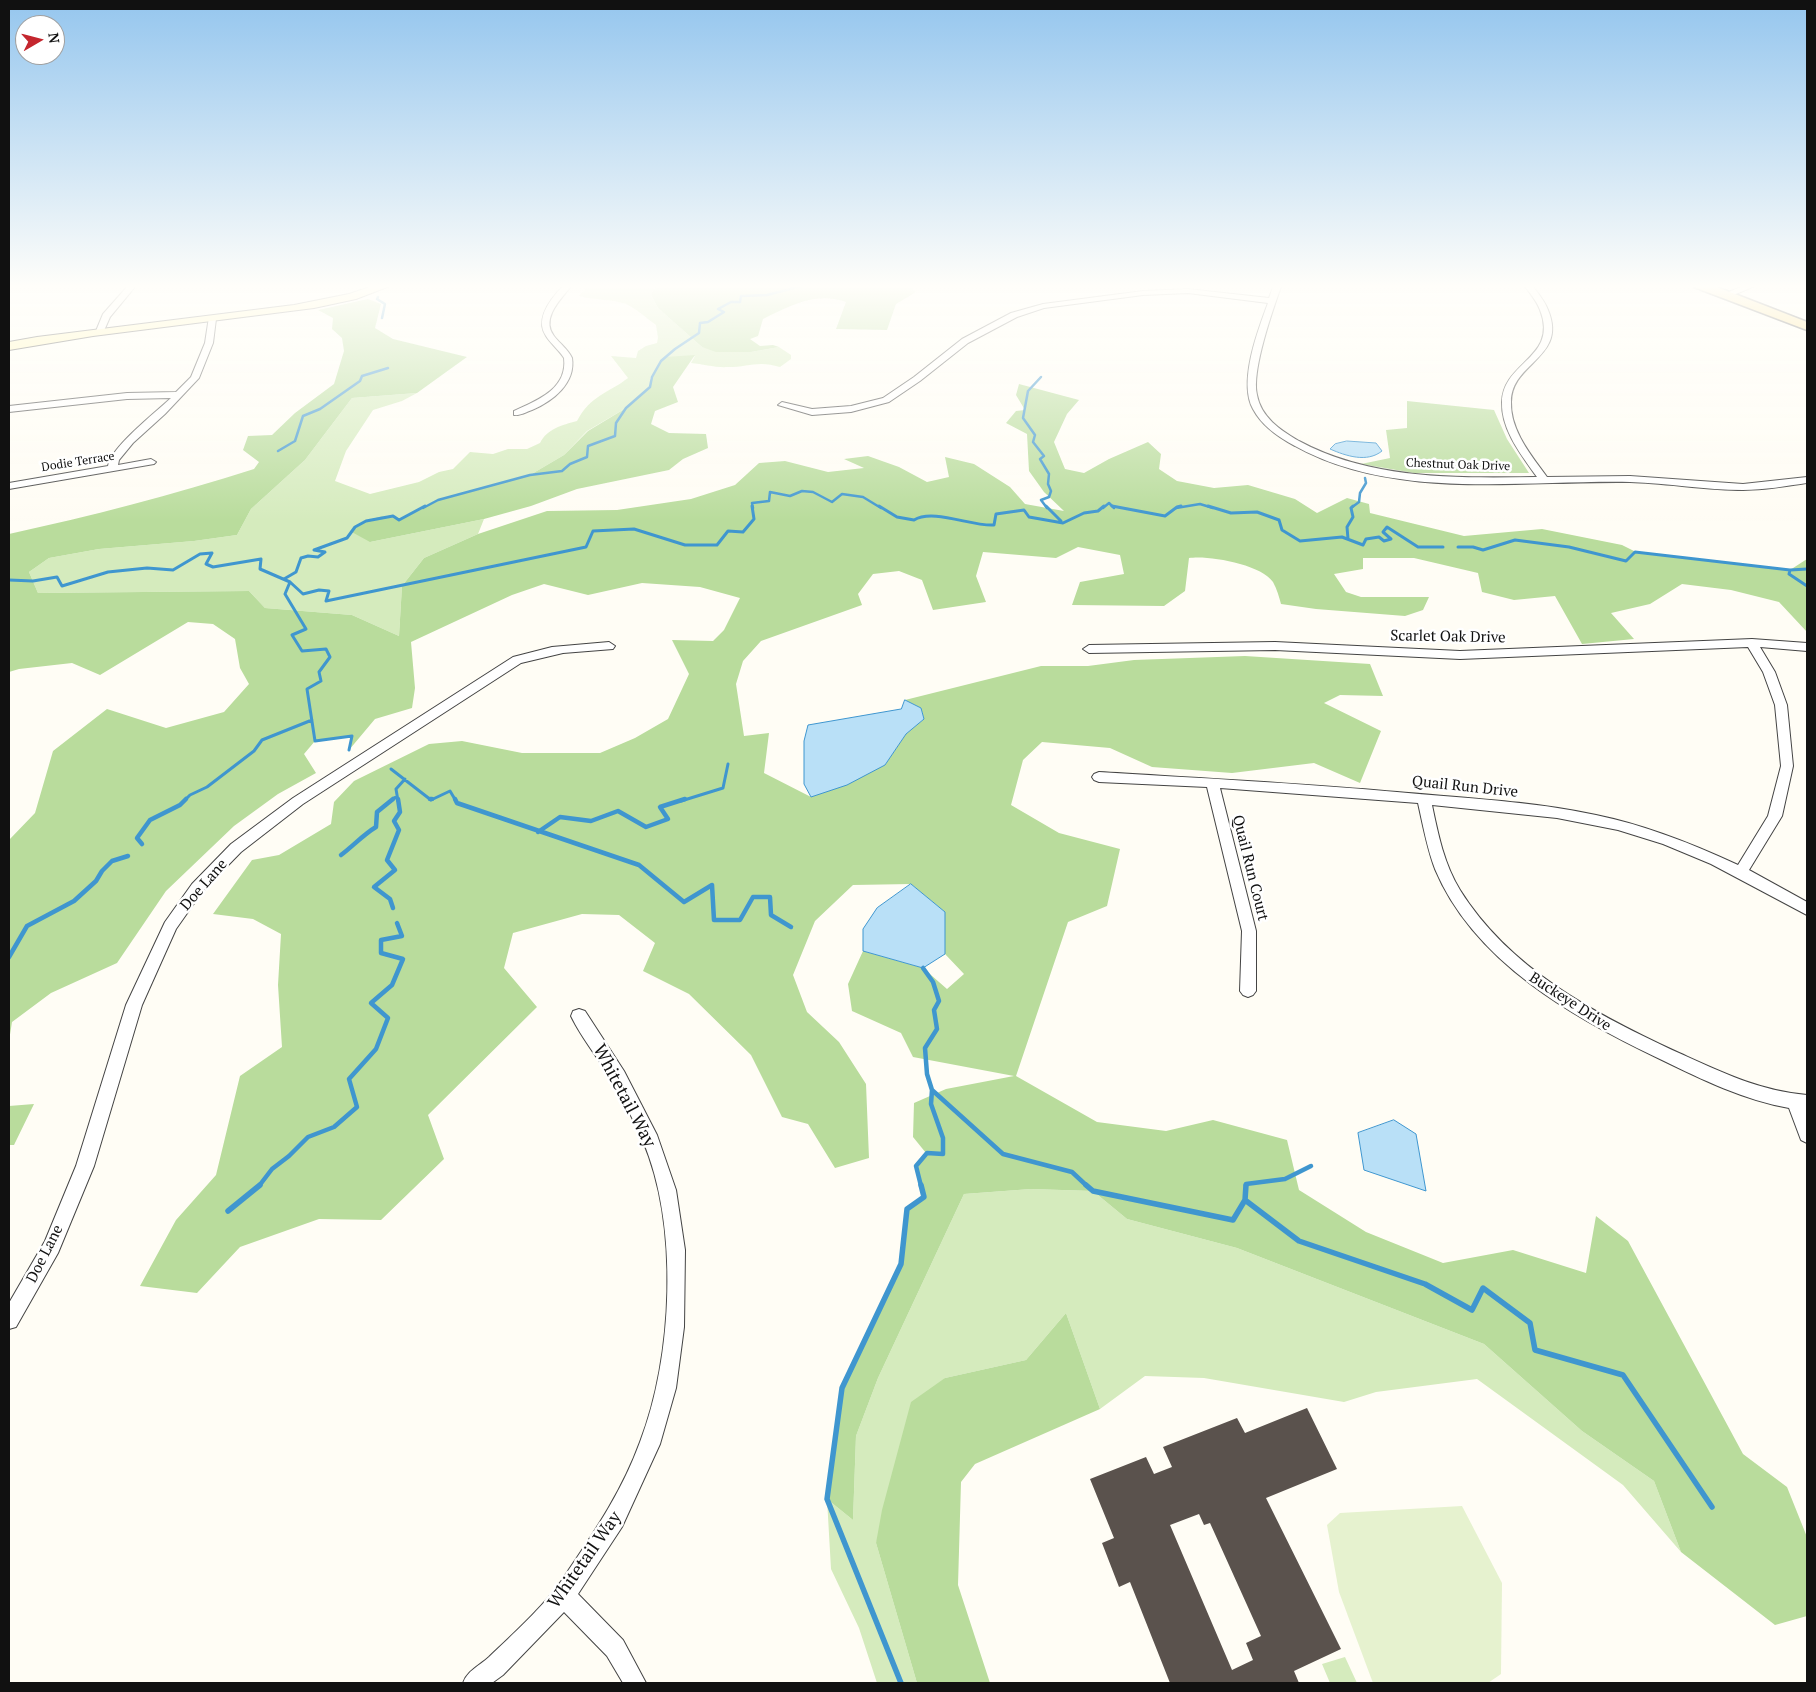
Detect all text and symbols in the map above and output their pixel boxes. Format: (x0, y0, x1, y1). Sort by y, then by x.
north arrow (15, 15, 65, 65)
text: N (44, 31, 65, 45)
street label: Dodie Terrace (40, 449, 116, 475)
street label: Chestnut Oak Drive (1406, 456, 1510, 474)
street label: Scarlet Oak Drive (1390, 627, 1506, 647)
street label: Quail Run Drive (1411, 772, 1519, 802)
street label: Quail Run Court (1228, 813, 1272, 923)
street label: Doe Lane (177, 856, 231, 914)
street label: Buckeye Drive (1526, 969, 1614, 1035)
street label: Whitetail Way (588, 1041, 660, 1151)
street label: Doe Lane (23, 1222, 67, 1286)
street label: Whitetail Way (544, 1507, 626, 1613)

